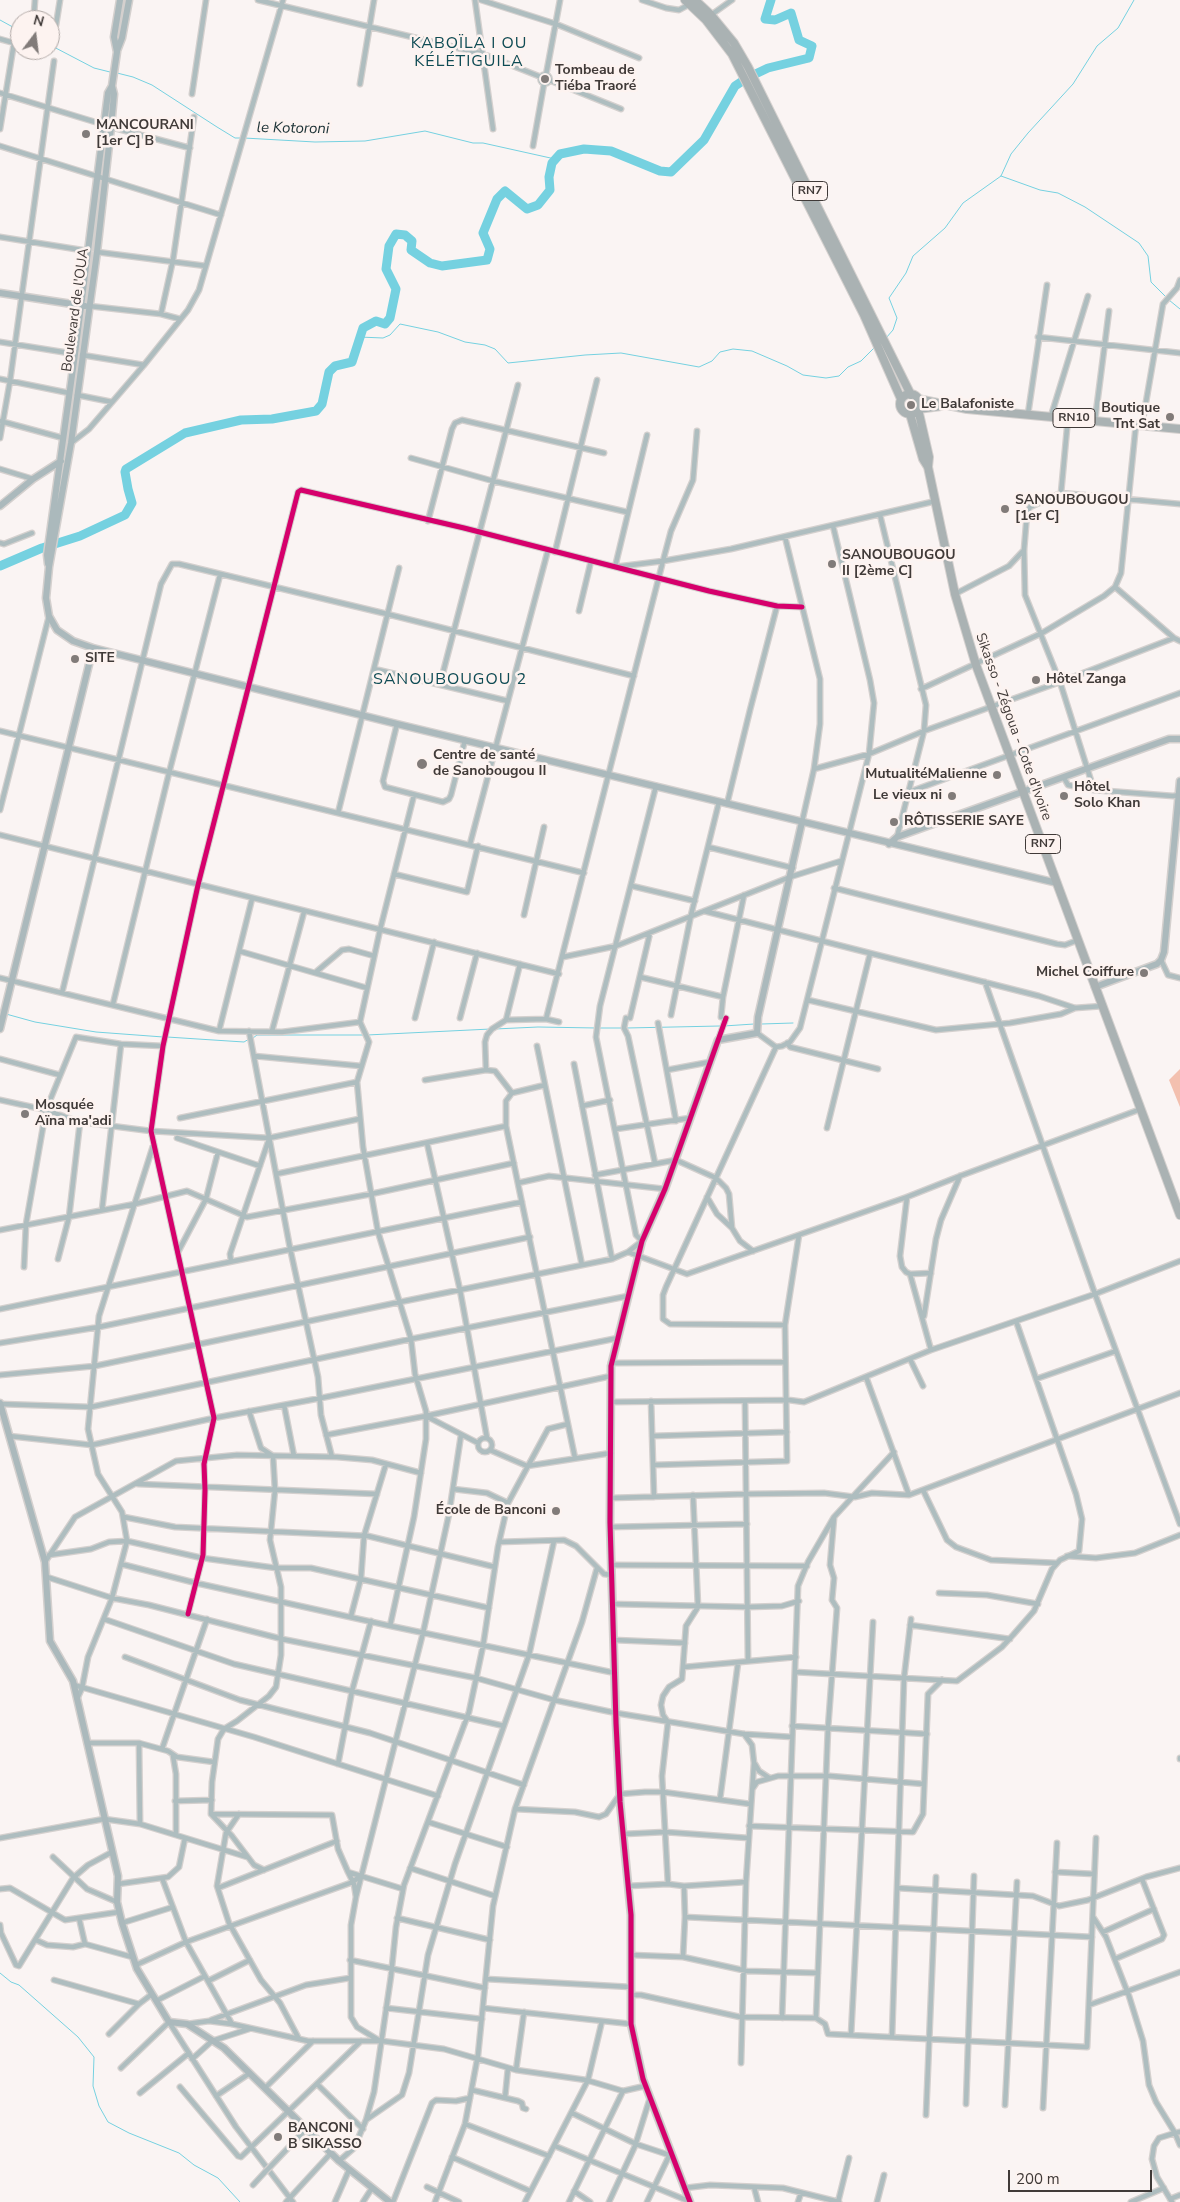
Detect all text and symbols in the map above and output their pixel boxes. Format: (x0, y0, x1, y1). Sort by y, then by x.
north arrow (10, 10, 60, 60)
text: N (31, 10, 46, 32)
district label: KABOÏLA I OU KÉLÉTIGUILA (409, 34, 529, 72)
place label: Tombeau de Tiéba Traoré (555, 63, 636, 95)
marker: Tombeau de Tiéba Traoré (539, 73, 551, 85)
place label: MANCOURANI [1er C] B (96, 118, 194, 150)
water label: le Kotoroni (256, 119, 330, 139)
marker: MANCOURANI [1er C] B (80, 128, 92, 140)
road number: RN7 (792, 182, 828, 200)
street label: Boulevard de l'OUA (59, 247, 93, 373)
place label: Le Balafoniste (921, 397, 1014, 413)
marker: Le Balafoniste (905, 399, 917, 411)
place label: Boutique Tnt Sat (1101, 401, 1160, 434)
road number: RN10 (1053, 408, 1095, 428)
marker: Boutique Tnt Sat (1164, 411, 1176, 423)
place label: SANOUBOUGOU [1er C] (1015, 493, 1129, 526)
marker: SANOUBOUGOU [1er C] (999, 503, 1011, 515)
place label: SANOUBOUGOU II [2ème C] (842, 548, 956, 580)
marker: SANOUBOUGOU II [2ème C] (826, 558, 838, 570)
street label: Sikasso - Zégoua - Cote d'Ivoire (971, 631, 1055, 823)
place label: SITE (85, 651, 115, 667)
marker: SITE (69, 653, 81, 665)
district label: SANOUBOUGOU 2 (371, 670, 529, 690)
place label: Hôtel Zanga (1046, 672, 1126, 688)
marker: Hôtel Zanga (1030, 674, 1042, 686)
place label: Centre de santé de Sanobougou II (433, 748, 546, 780)
marker: Centre de santé de Sanobougou II (415, 757, 429, 771)
place label: MutualitéMalienne (865, 767, 987, 783)
marker: MutualitéMalienne (991, 769, 1003, 781)
place label: Hôtel Solo Khan (1074, 780, 1140, 812)
place label: Le vieux ni (873, 788, 942, 804)
marker: Le vieux ni (946, 790, 958, 802)
marker: Hôtel Solo Khan (1058, 790, 1070, 802)
place label: RÔTISSERIE SAYE (904, 814, 1024, 830)
marker: RÔTISSERIE SAYE (888, 816, 900, 828)
road number: RN7 (1026, 834, 1060, 854)
place label: Michel Coiffure (1036, 965, 1134, 981)
marker: Michel Coiffure (1138, 967, 1150, 979)
place label: Mosquée Aïna ma'adi (35, 1098, 112, 1130)
marker: Mosquée Aïna ma'adi (19, 1108, 31, 1120)
place label: École de Banconi (436, 1503, 546, 1519)
marker: École de Banconi (550, 1505, 562, 1517)
place label: BANCONI B SIKASSO (288, 2121, 362, 2154)
marker: BANCONI B SIKASSO (272, 2131, 284, 2143)
scale bar (1010, 2160, 1154, 2192)
text: 200 m (1016, 2169, 1060, 2189)

